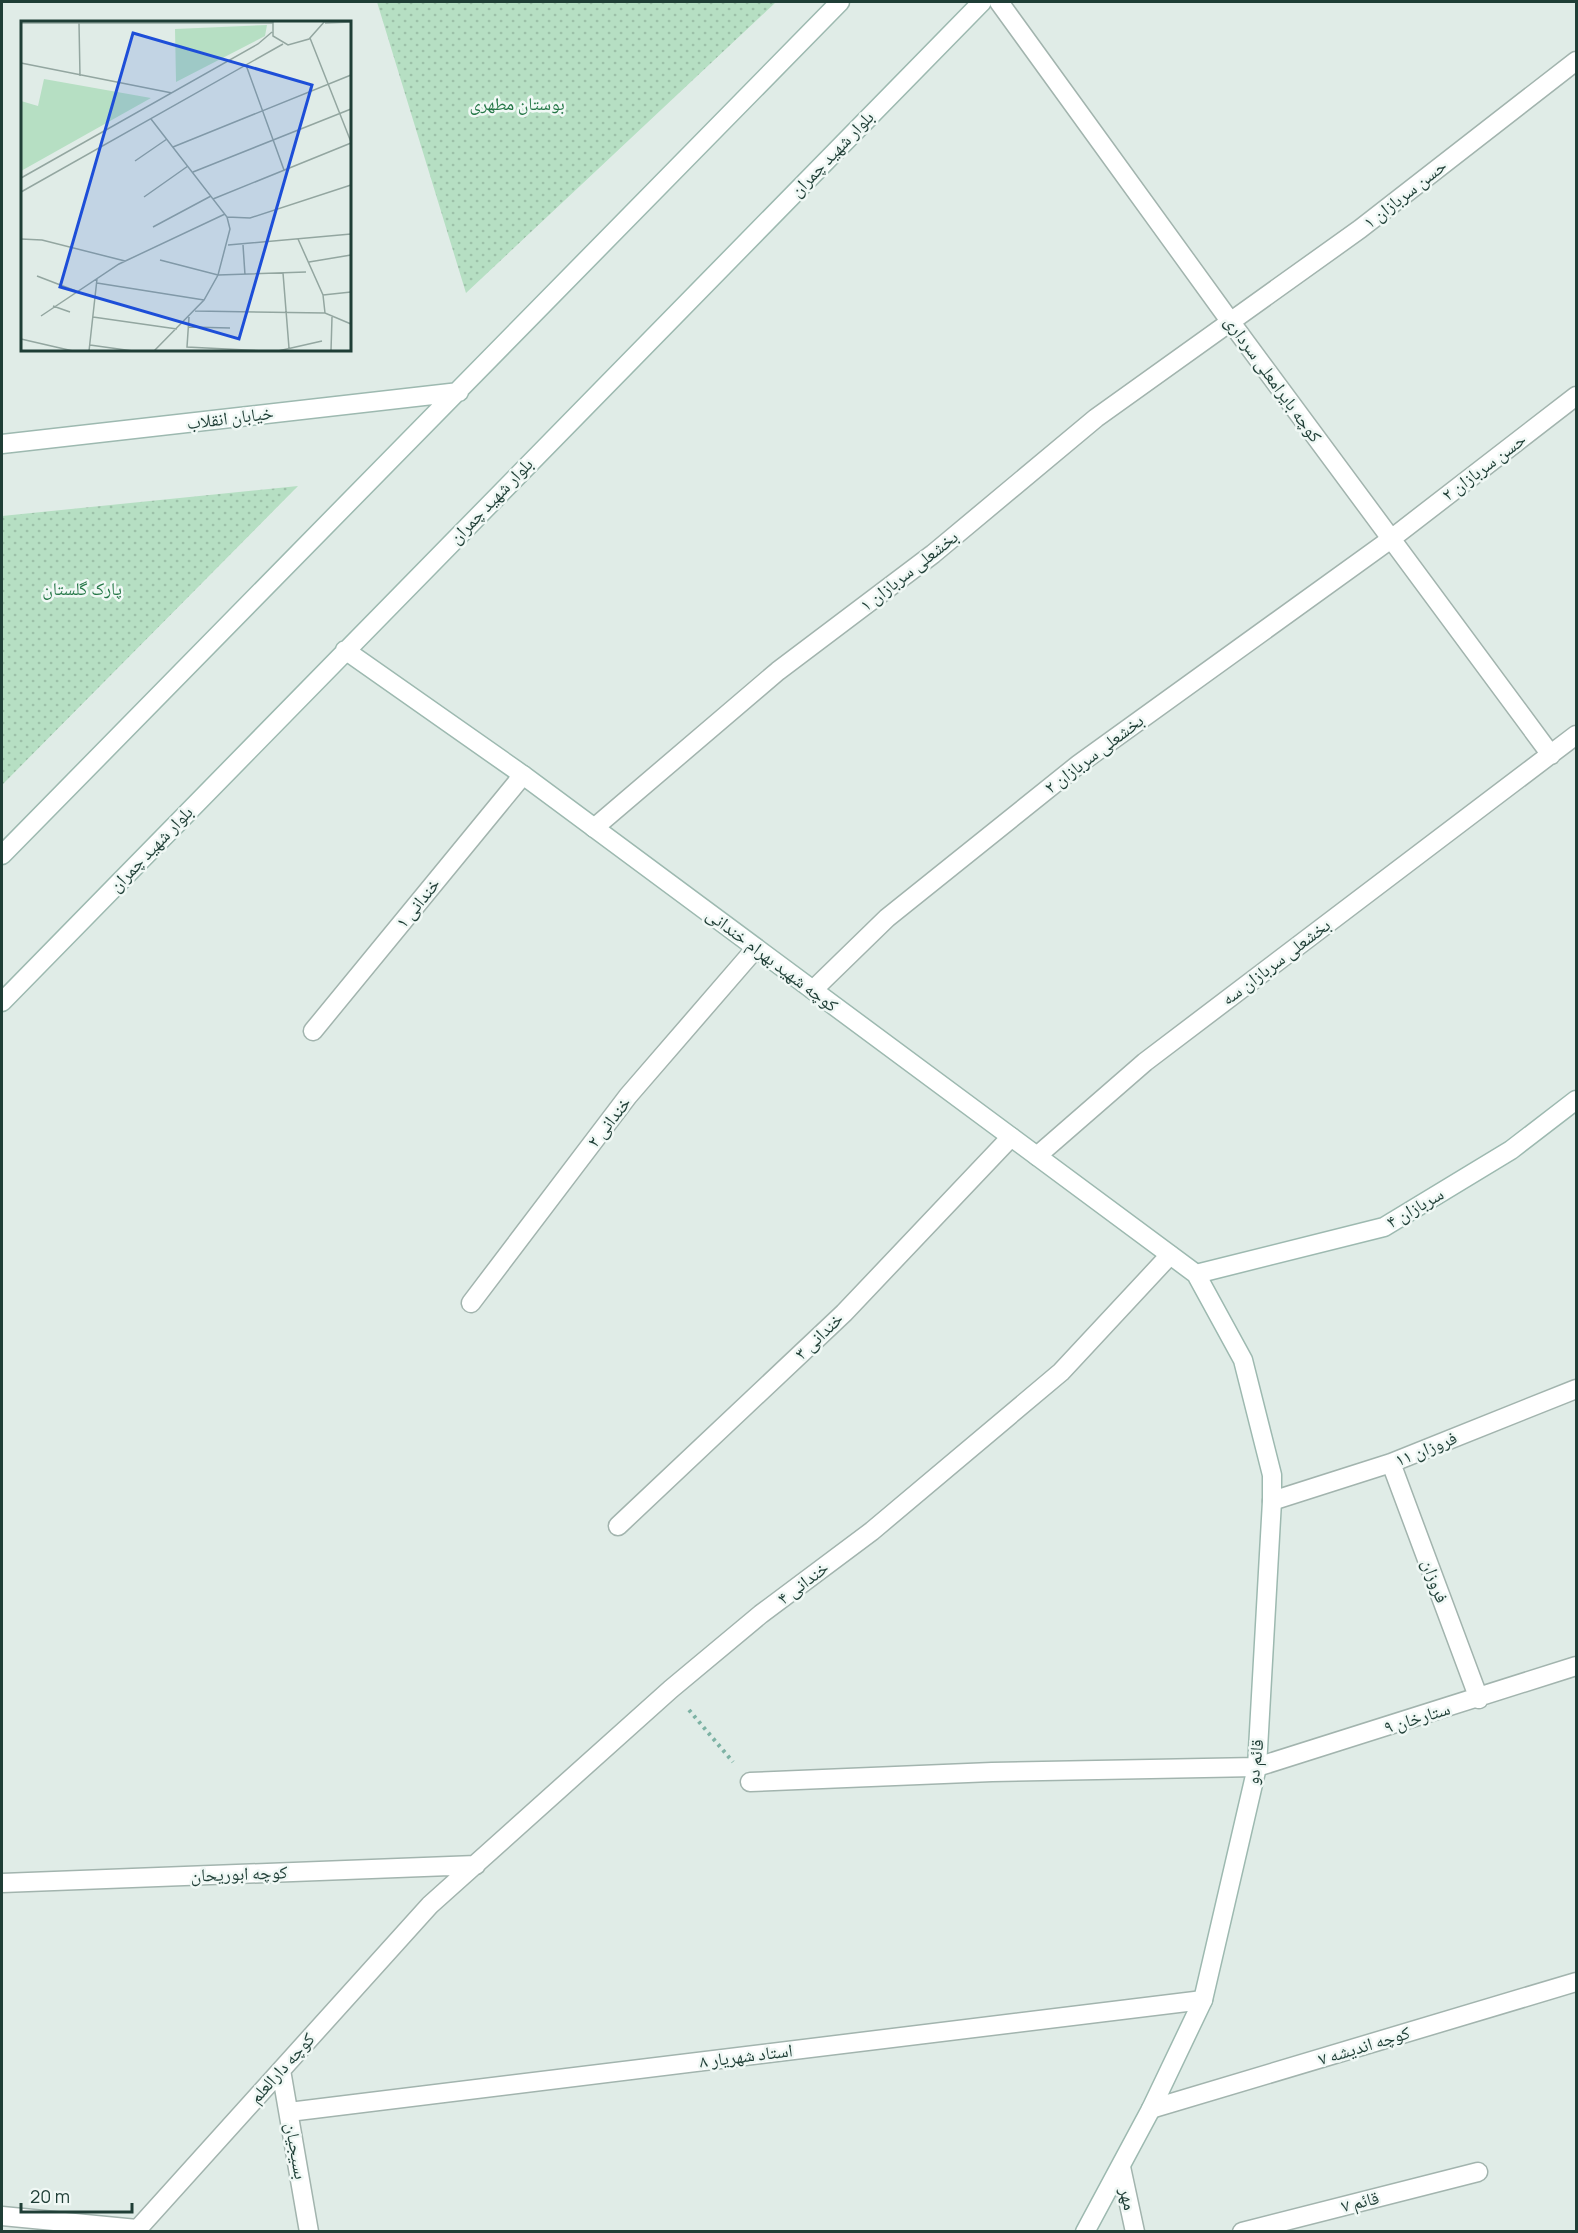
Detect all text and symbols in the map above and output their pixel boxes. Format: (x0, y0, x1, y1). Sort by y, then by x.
inset map (21, 21, 351, 351)
park label: بوستان مطهری (469, 91, 565, 115)
street label: بلوار شهید چمران (784, 105, 878, 202)
street label: حسن سربازان ۱ (1358, 153, 1451, 233)
street label: کوچه بایرامعلی سرداری (1220, 310, 1328, 447)
street label: خیابان انقلاب (185, 400, 275, 434)
street label: حسن سربازان ۲ (1436, 427, 1530, 506)
street label: بلوار شهید چمران (443, 452, 537, 549)
street label: بخشعلی سربازان ۱ (854, 524, 963, 616)
park label: پارک گلستان (42, 576, 122, 600)
street label: بخشعلی سربازان ۲ (1039, 708, 1148, 799)
street label: بلوار شهید چمران (103, 800, 197, 897)
street label: خندانی ۱ (389, 872, 445, 933)
street label: کوچه شهید بهرام خندانی (701, 902, 844, 1018)
street label: بخشعلی سربازان سه (1216, 912, 1335, 1010)
street label: خندانی ۲ (581, 1091, 636, 1152)
street label: سربازان ۴ (1382, 1181, 1447, 1233)
street label: خندانی ۳ (789, 1306, 848, 1364)
street label: ۱۱ فروزان (1391, 1425, 1460, 1471)
street label: خندانی ۴ (772, 1555, 833, 1609)
street label: فروزان (1417, 1555, 1455, 1606)
street label: ۹ ستارخان (1381, 1696, 1453, 1738)
street label: قائم دو (1239, 1738, 1270, 1786)
street label: کوچه ابوریحان (190, 1859, 288, 1887)
street label: کوچه اندیشه ۷ (1315, 2020, 1413, 2070)
street label: کوچه دارالعلم (243, 2026, 320, 2108)
street label: استاد شهریار ۸ (698, 2037, 794, 2073)
street label: بسیجیان (280, 2121, 314, 2181)
scale bar (21, 2176, 132, 2214)
text: 20 m (30, 2184, 70, 2208)
street label: مهر (1115, 2184, 1143, 2212)
street label: قائم ۷ (1338, 2185, 1381, 2218)

